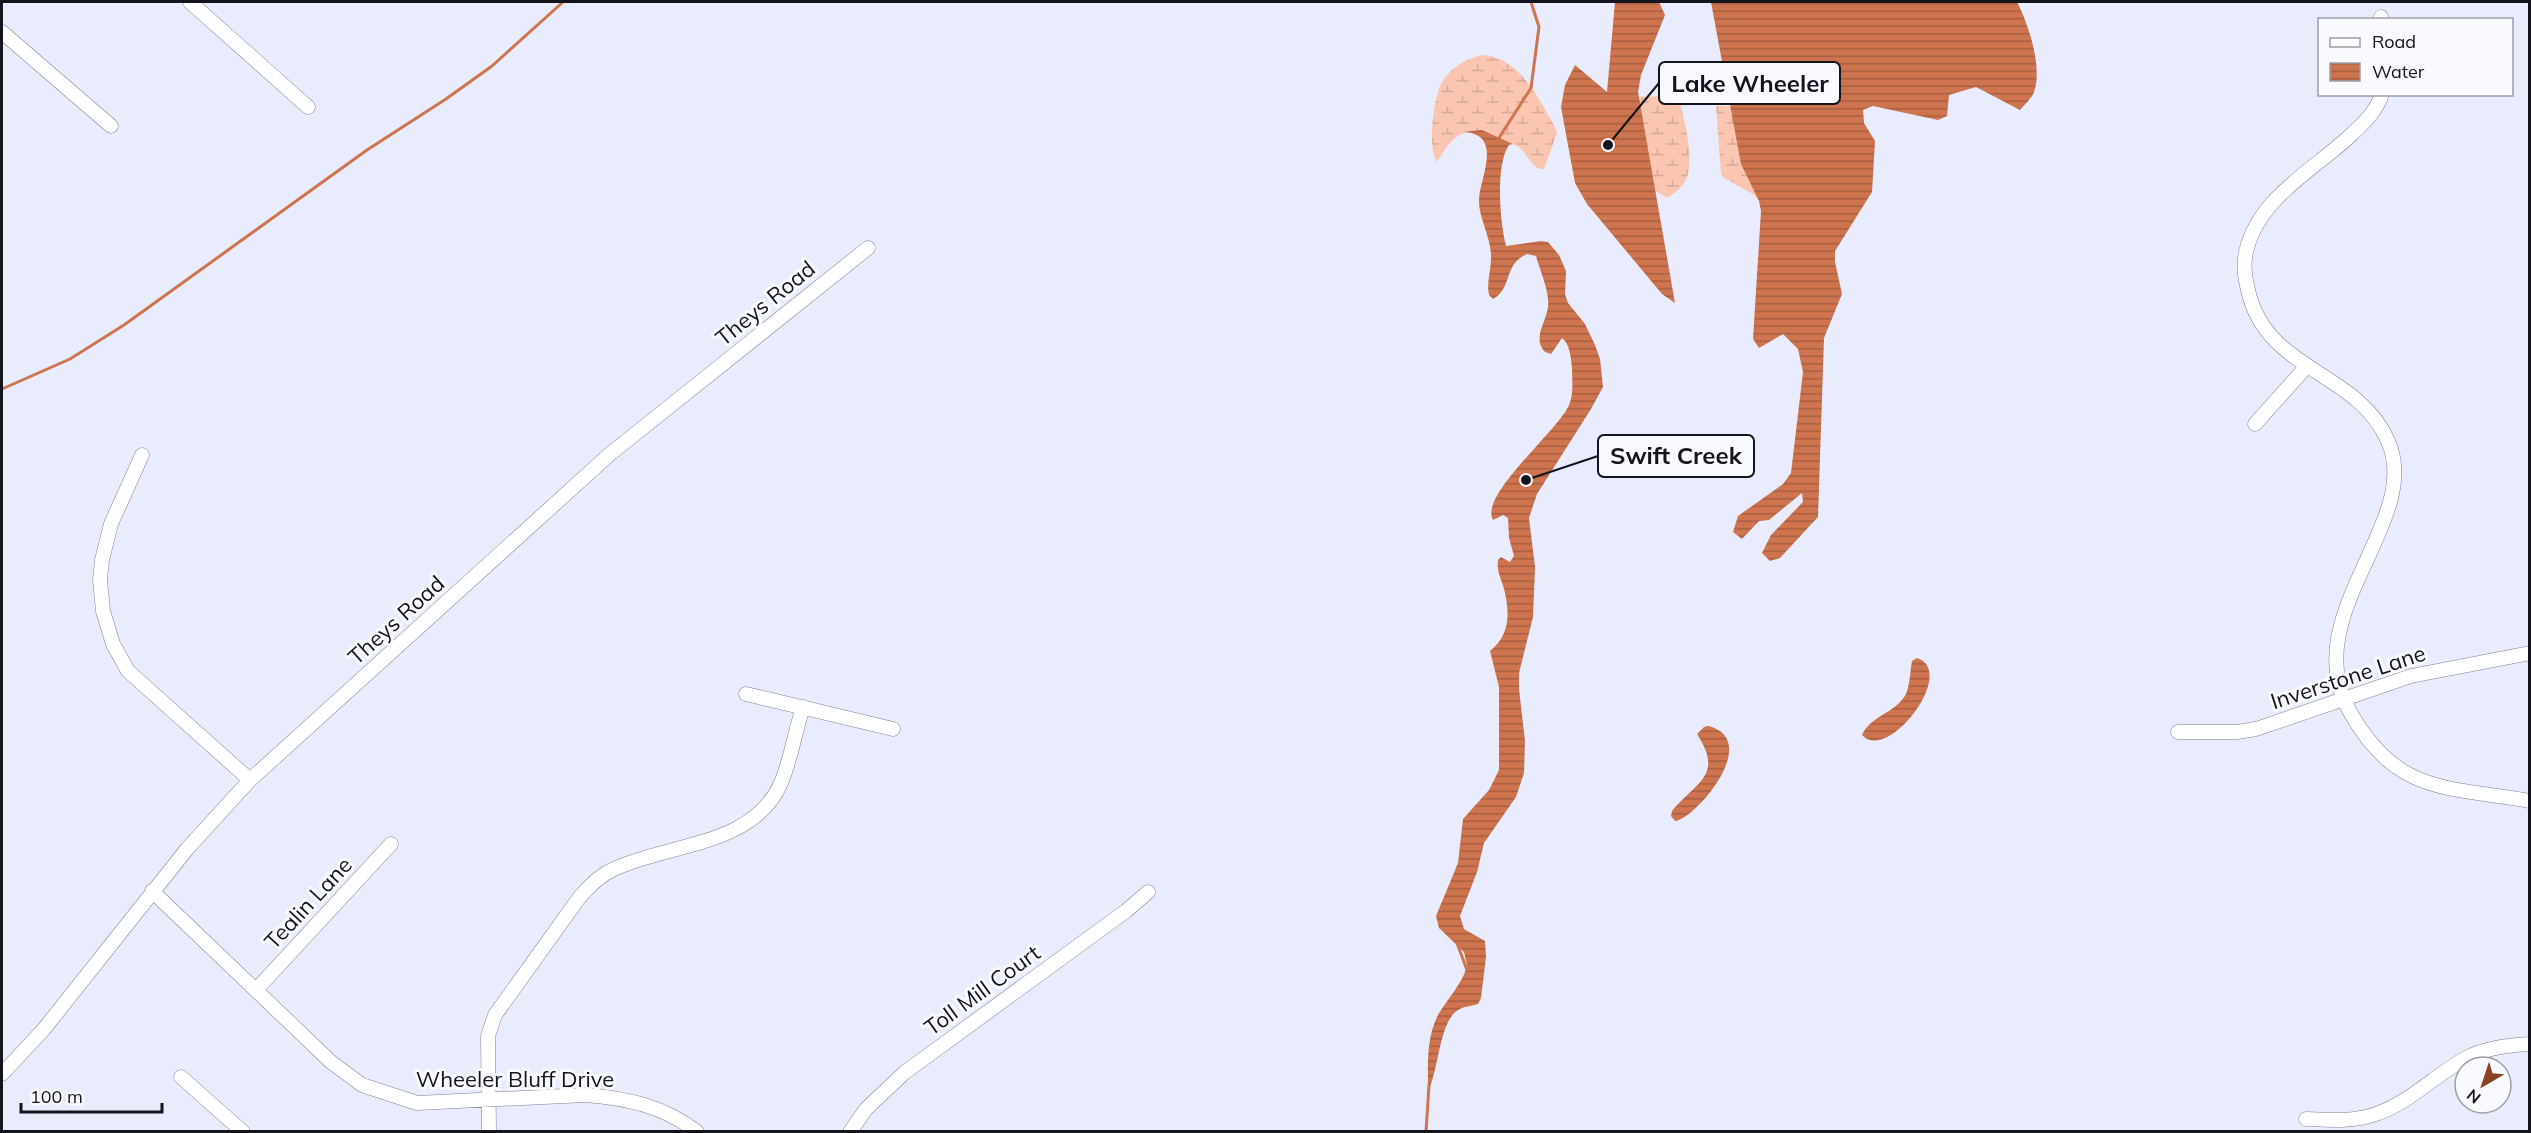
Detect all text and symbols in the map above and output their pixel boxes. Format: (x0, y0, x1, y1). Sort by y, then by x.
legend (2318, 18, 2513, 96)
text: Road (2372, 30, 2416, 53)
text: Water (2372, 60, 2425, 83)
callout: Lake Wheeler (1659, 62, 1840, 104)
text: Lake Wheeler (1671, 68, 1829, 98)
street label: Theys Road (710, 254, 820, 352)
callout: Swift Creek (1598, 435, 1754, 477)
text: Swift Creek (1610, 440, 1743, 470)
street label: Theys Road (342, 569, 450, 671)
street label: Inverstone Lane (2267, 639, 2429, 715)
street label: Tealin Lane (258, 851, 358, 955)
street label: Toll Mill Court (919, 938, 1046, 1041)
north arrow (2453, 1055, 2513, 1115)
street label: Wheeler Bluff Drive (416, 1065, 614, 1093)
scale bar (21, 1076, 162, 1114)
text: 100 m (30, 1085, 83, 1108)
text: N (2463, 1085, 2485, 1108)

